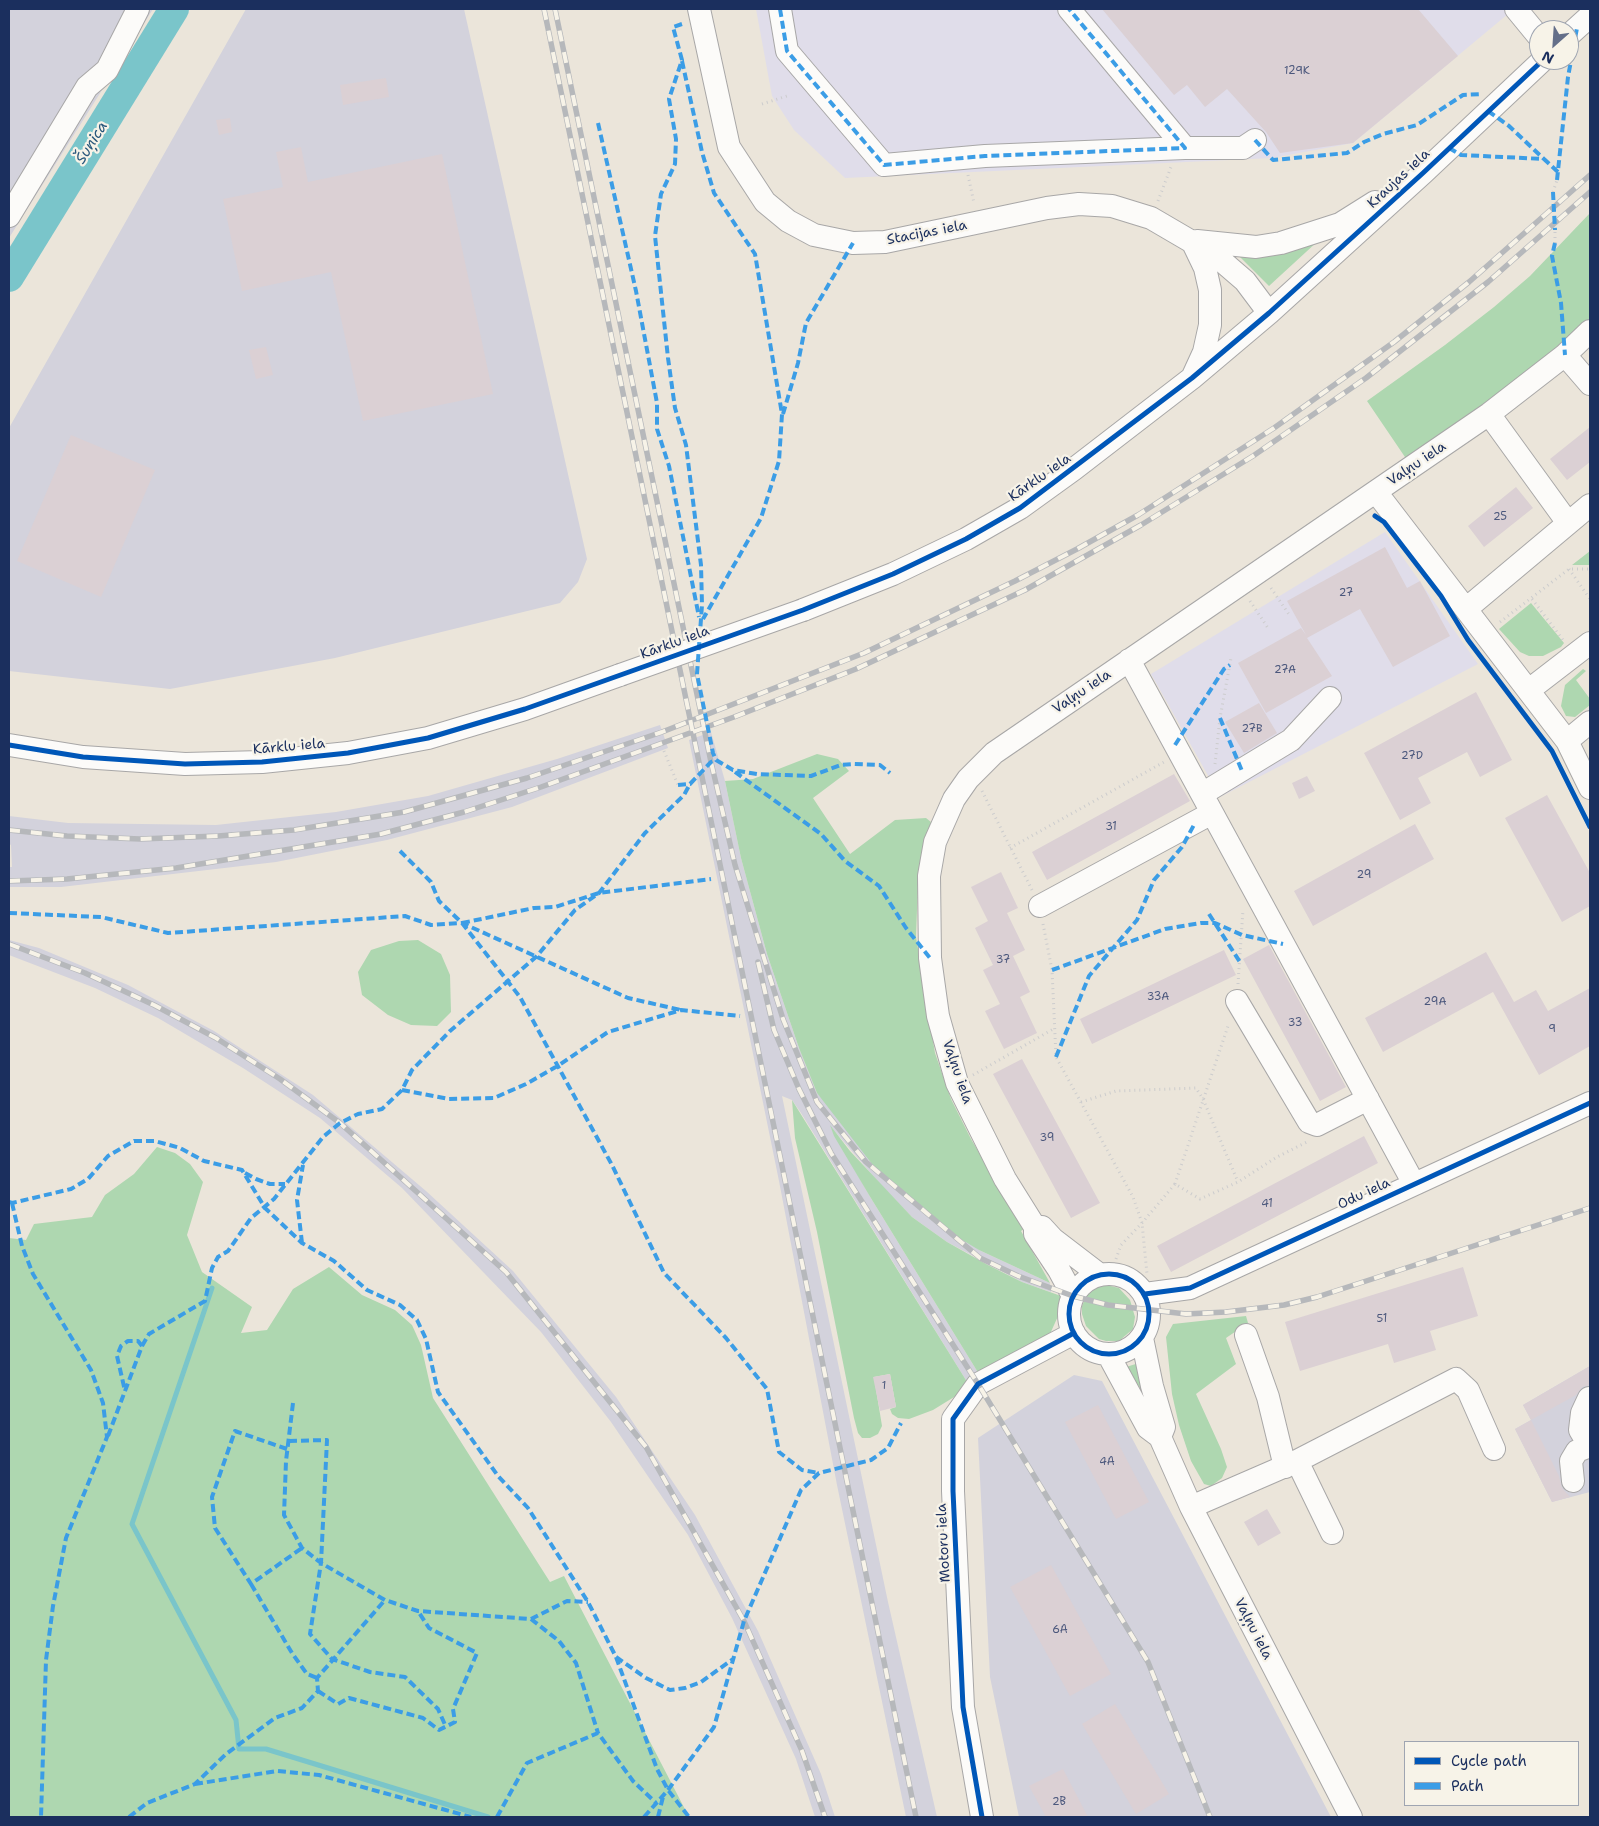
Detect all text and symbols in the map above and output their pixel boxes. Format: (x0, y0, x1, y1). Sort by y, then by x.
north arrow (1529, 20, 1579, 70)
text: N (1539, 47, 1557, 68)
house number: 129K (1284, 64, 1310, 78)
water label: Šuņica (72, 118, 112, 168)
street label: Kraujas iela (1364, 146, 1434, 212)
street label: Stacijas iela (886, 217, 968, 249)
street label: Vaļņu iela (1385, 438, 1449, 490)
street label: Kārklu iela (1006, 450, 1074, 506)
house number: 25 (1493, 510, 1507, 524)
house number: 27 (1339, 586, 1353, 600)
street label: Kārklu iela (638, 623, 712, 663)
house number: 27A (1274, 663, 1296, 677)
street label: Vaļņu iela (1050, 666, 1114, 718)
house number: 27B (1241, 722, 1263, 736)
street label: Kārklu iela (252, 735, 326, 759)
house number: 27D (1401, 749, 1423, 763)
house number: 31 (1105, 820, 1117, 834)
house number: 29 (1357, 868, 1371, 882)
house number: 37 (996, 953, 1010, 967)
house number: 33A (1147, 990, 1169, 1004)
house number: 29A (1424, 995, 1446, 1009)
house number: 33 (1288, 1016, 1302, 1030)
house number: 9 (1548, 1022, 1556, 1036)
street label: Vaļņu iela (938, 1038, 976, 1106)
house number: 39 (1040, 1131, 1054, 1145)
street label: Odu iela (1335, 1175, 1393, 1213)
house number: 41 (1261, 1197, 1273, 1211)
house number: 51 (1377, 1312, 1387, 1326)
house number: 1 (882, 1379, 886, 1393)
house number: 4A (1099, 1455, 1115, 1469)
street label: Motoru iela (934, 1503, 954, 1583)
street label: Vaļņu iela (1230, 1595, 1276, 1663)
house number: 6A (1052, 1623, 1068, 1637)
legend (1404, 1741, 1579, 1806)
text: Cycle path (1451, 1751, 1527, 1771)
text: Path (1451, 1776, 1484, 1796)
house number: 2B (1052, 1795, 1066, 1809)

